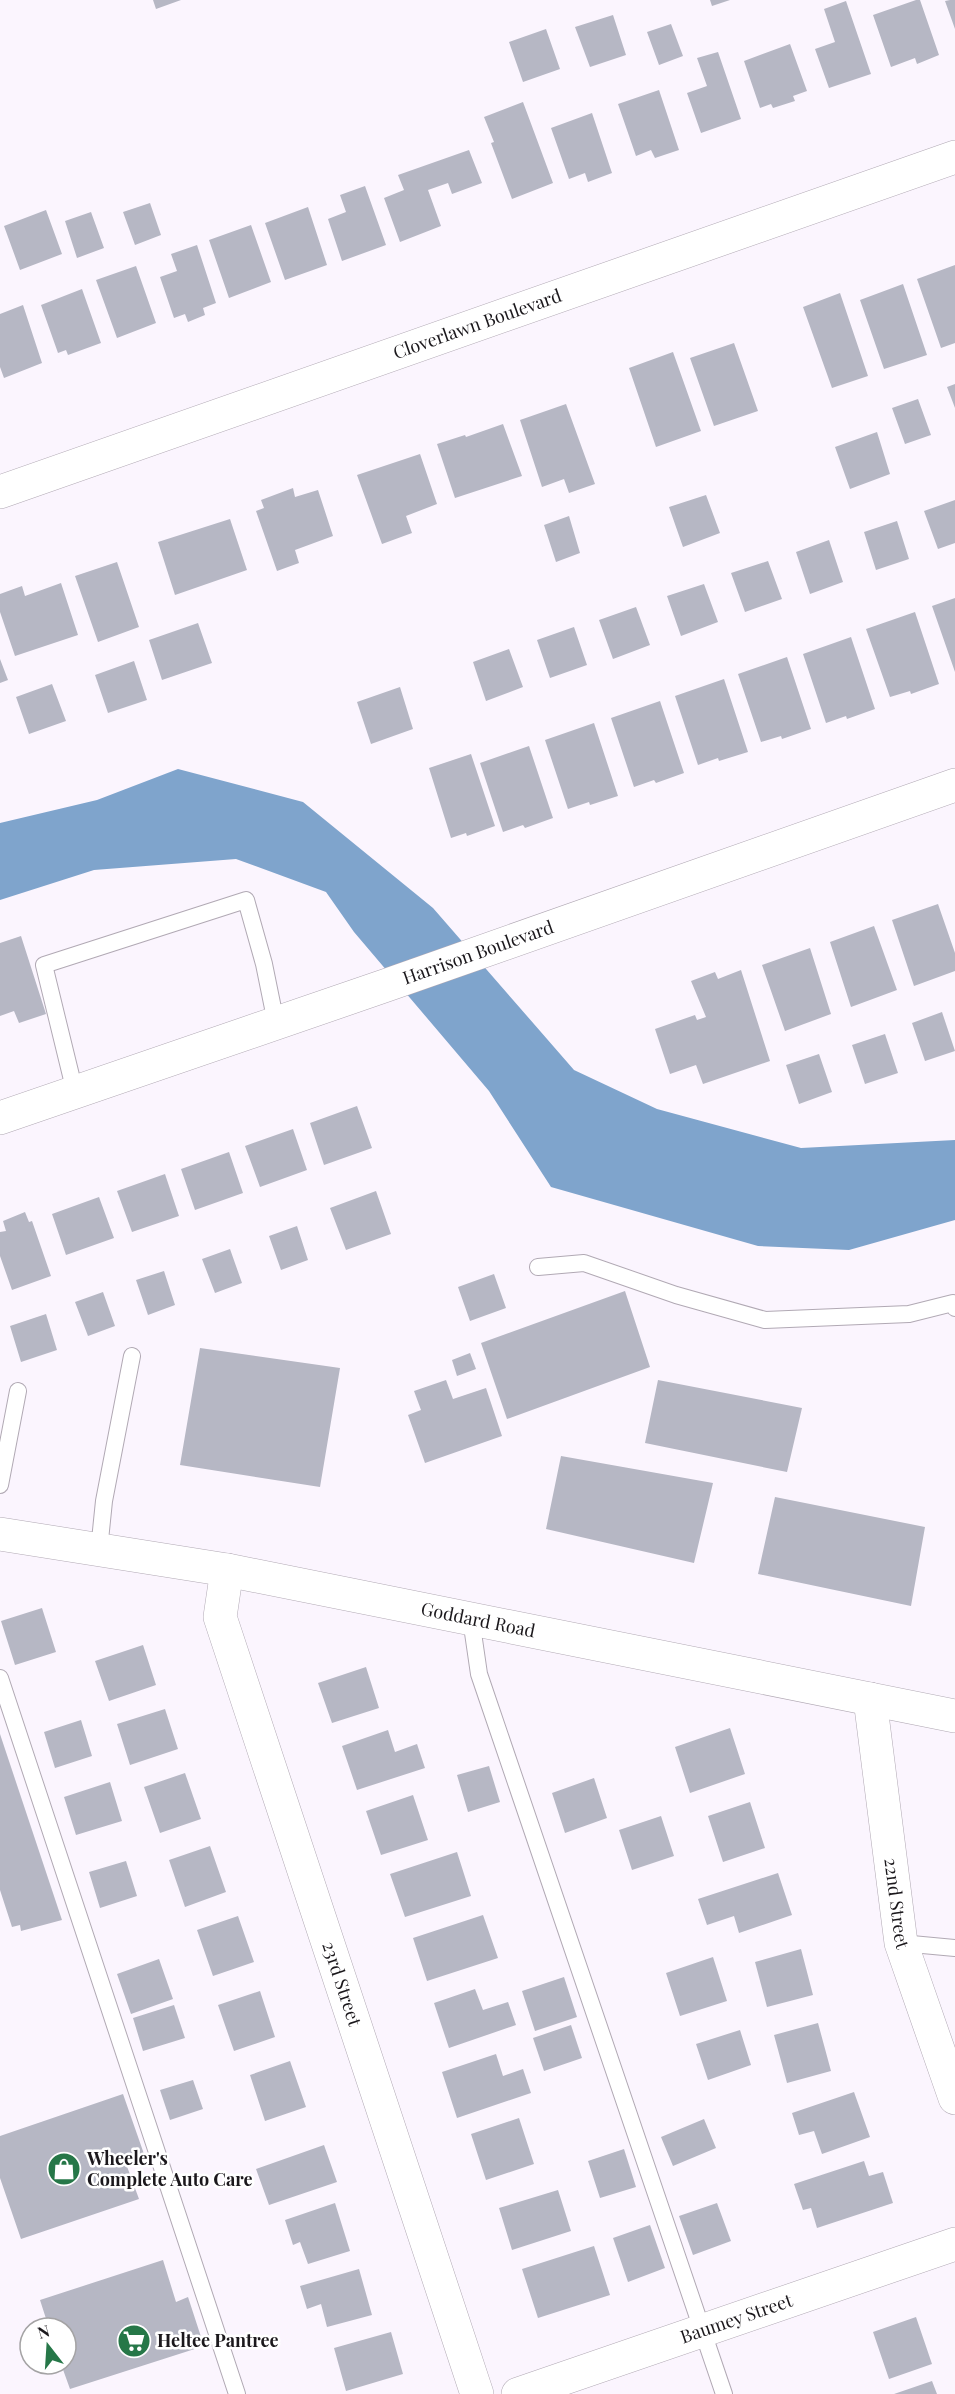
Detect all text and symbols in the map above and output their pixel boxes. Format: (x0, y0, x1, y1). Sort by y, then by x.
street label: Cloverlawn Boulevard (390, 283, 565, 364)
street label: Harrison Boulevard (399, 914, 557, 990)
street label: Goddard Road (419, 1596, 538, 1643)
street label: 22nd Street (879, 1856, 915, 1953)
street label: 23rd Street (317, 1938, 368, 2030)
place label: Wheeler's Complete Auto Care (86, 2146, 253, 2191)
shop icon: Wheeler's Complete Auto Care (46, 2151, 82, 2187)
street label: Baumey Street (677, 2288, 796, 2348)
north arrow (18, 2316, 78, 2376)
text: N (35, 2319, 52, 2343)
supermarket icon: Heltee Pantree (116, 2323, 152, 2359)
place label: Heltee Pantree (157, 2328, 279, 2352)

